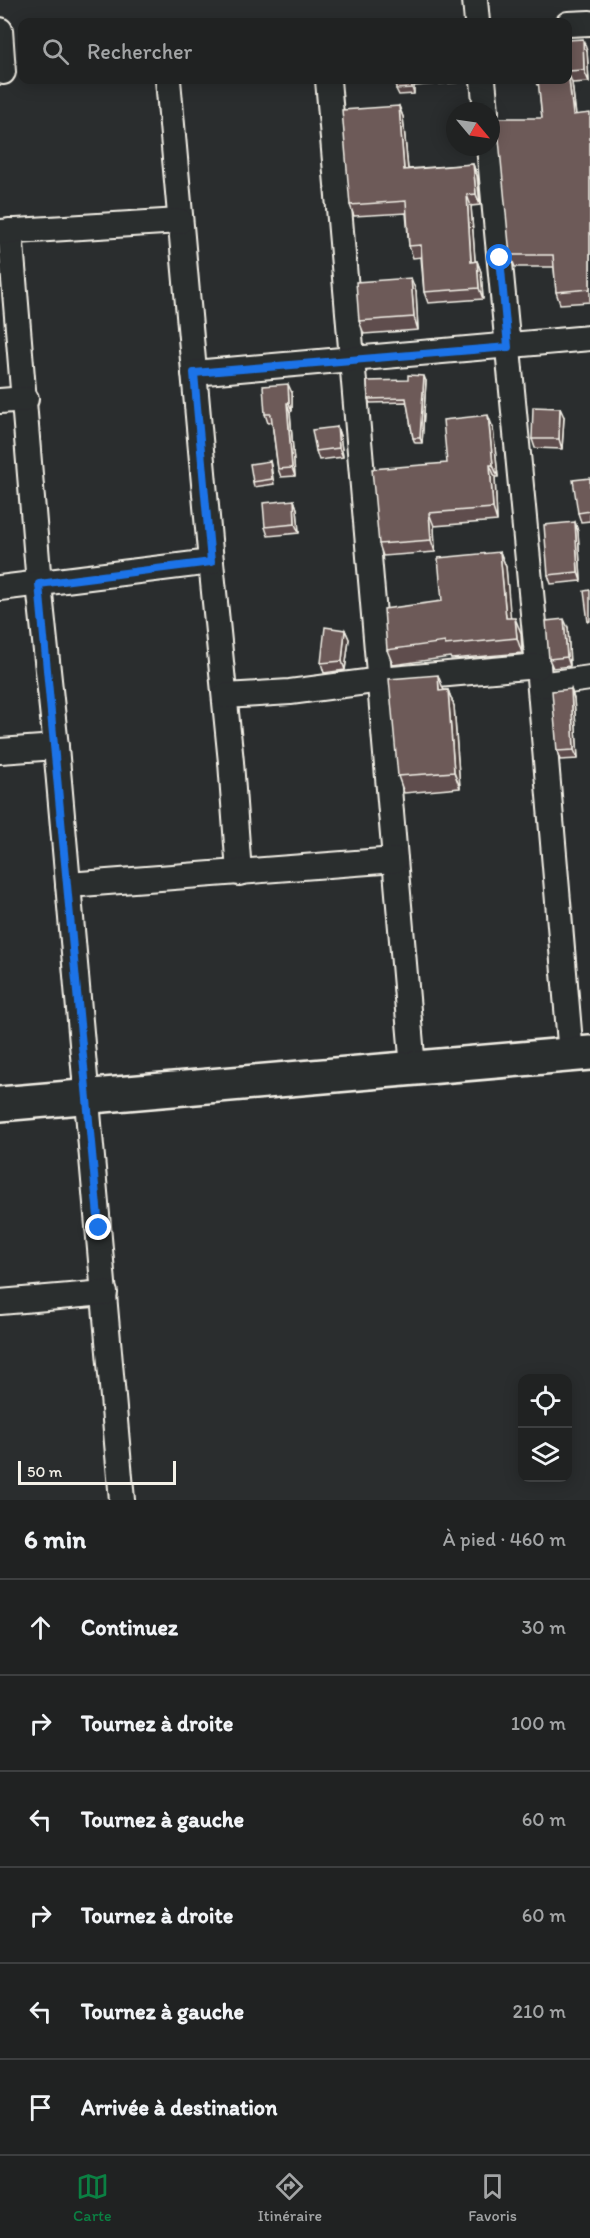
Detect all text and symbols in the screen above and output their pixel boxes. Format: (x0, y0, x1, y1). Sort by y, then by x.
search box (18, 18, 572, 84)
icon: search (39, 35, 72, 68)
text: Rechercher (87, 38, 192, 65)
north arrow (446, 102, 500, 156)
route start (486, 244, 512, 270)
route end (85, 1214, 111, 1240)
map controls (518, 1374, 572, 1482)
button: locate (518, 1374, 572, 1428)
button: layers (518, 1428, 572, 1482)
scale bar (18, 1458, 176, 1486)
text: 50 m (27, 1462, 62, 1481)
text: 6 min (24, 1523, 86, 1555)
text: À pied · 460 m (443, 1527, 566, 1551)
icon: ahead (24, 1611, 57, 1644)
text: Continuez (81, 1614, 178, 1641)
text: 30 m (521, 1615, 566, 1639)
icon: right (24, 1707, 57, 1740)
text: Tournez à droite (81, 1710, 233, 1737)
text: 100 m (511, 1711, 566, 1735)
icon: left (24, 1803, 57, 1836)
text: Tournez à gauche (81, 1806, 244, 1833)
text: 60 m (522, 1807, 566, 1831)
icon: right (24, 1899, 57, 1932)
text: Tournez à droite (81, 1902, 233, 1929)
text: 60 m (522, 1903, 566, 1927)
icon: left (24, 1995, 57, 2028)
text: Tournez à gauche (81, 1998, 244, 2025)
text: 210 m (513, 1999, 566, 2023)
icon: arrive (24, 2091, 57, 2124)
text: Arrivée à destination (81, 2094, 277, 2121)
tab: Carte (73, 2170, 112, 2225)
tab: Itinéraire (258, 2170, 322, 2225)
tab: Favoris (468, 2170, 517, 2225)

